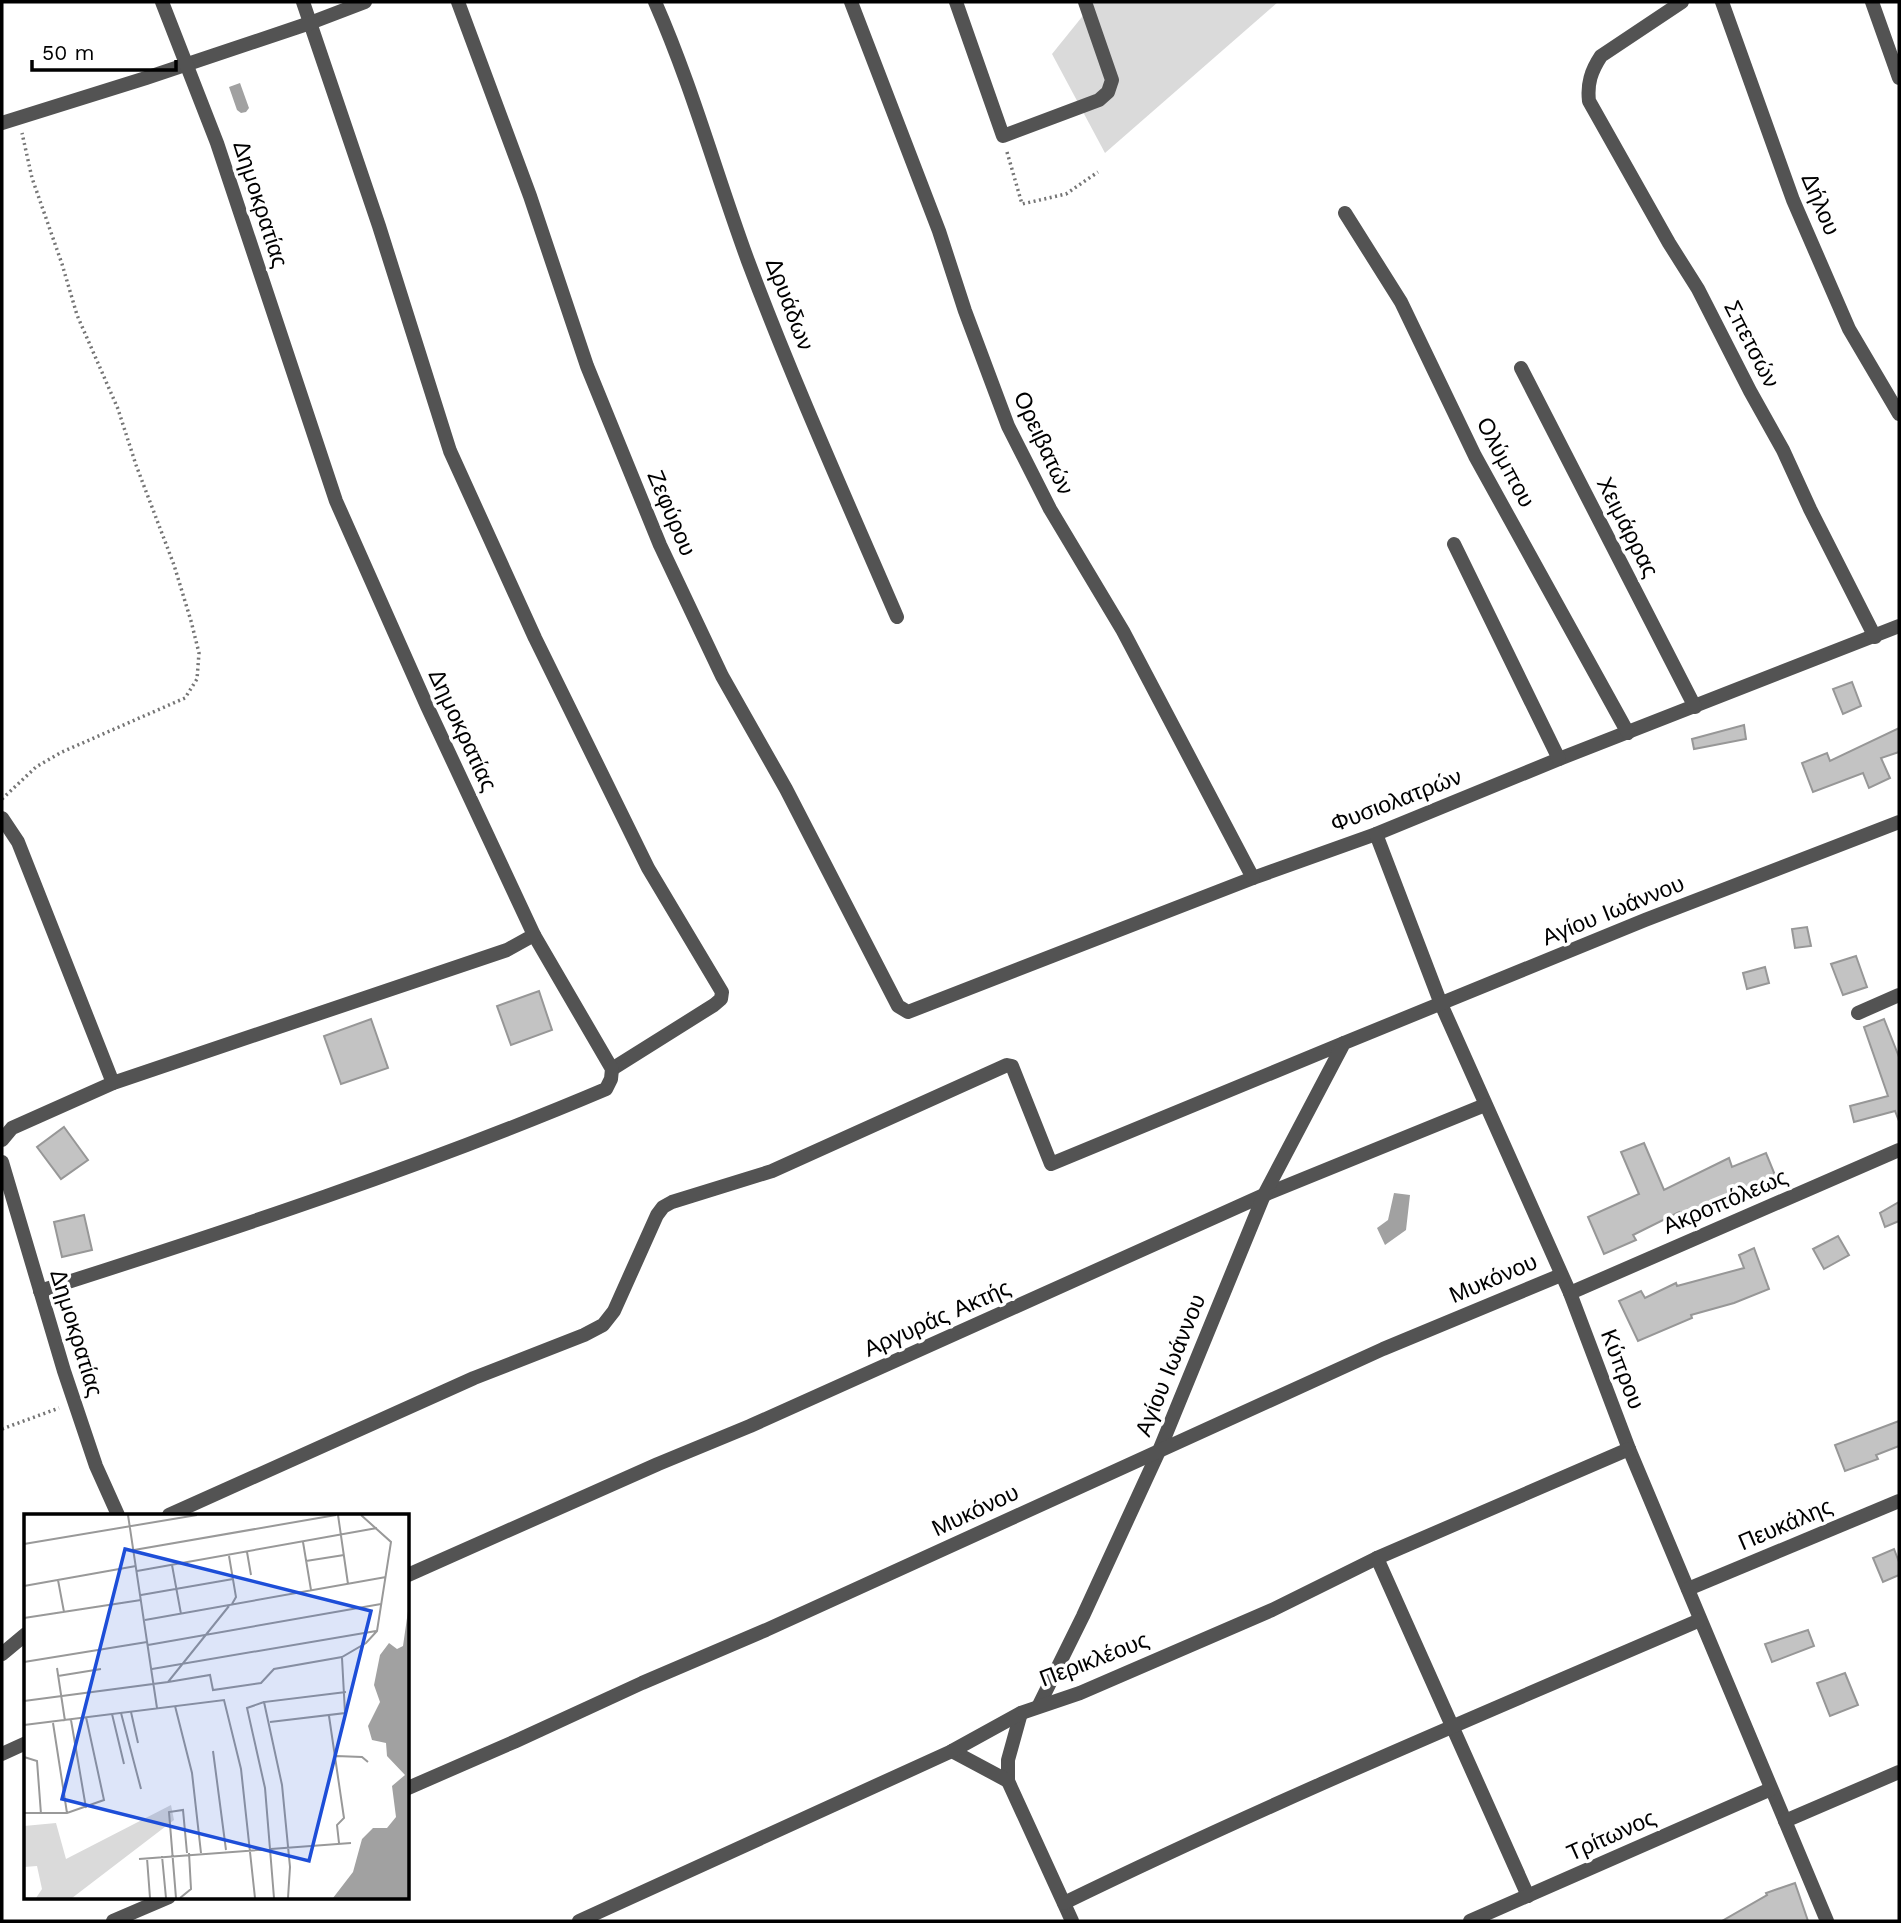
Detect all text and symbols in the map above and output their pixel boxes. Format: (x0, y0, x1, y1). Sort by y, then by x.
scale bar (32, 28, 175, 72)
text: 50 m (42, 40, 94, 65)
street label: Δημοκρατίας (227, 137, 294, 271)
street label: Δήλου (1795, 169, 1846, 239)
street label: Δρυάδων (760, 254, 819, 354)
street label: Σπετσών (1718, 296, 1785, 392)
street label: Ορειβατών (1008, 387, 1079, 499)
street label: Ολύμπου (1471, 413, 1540, 512)
street label: Ζεφύρου (641, 466, 702, 560)
street label: Χειμάρρας (1591, 473, 1664, 582)
street label: Δημοκρατίας (422, 665, 503, 796)
street label: Φυσιολατρών (1327, 763, 1466, 838)
street label: Αγίου Ιωάννου (1538, 870, 1688, 951)
street label: Ακροπόλεως (1659, 1163, 1792, 1240)
street label: Μυκόνου (1445, 1248, 1541, 1309)
street label: Δημοκρατίας (44, 1266, 109, 1400)
street label: Αργυράς Ακτής (860, 1274, 1015, 1363)
street label: Αγίου Ιωάννου (1130, 1290, 1211, 1440)
street label: Κύπρου (1595, 1325, 1650, 1413)
street label: Μυκόνου (928, 1479, 1023, 1542)
street label: Πευκάλης (1734, 1493, 1836, 1556)
inset map (24, 1514, 410, 1898)
street label: Περικλέους (1036, 1626, 1153, 1693)
street label: Τρίτωνος (1563, 1804, 1660, 1867)

